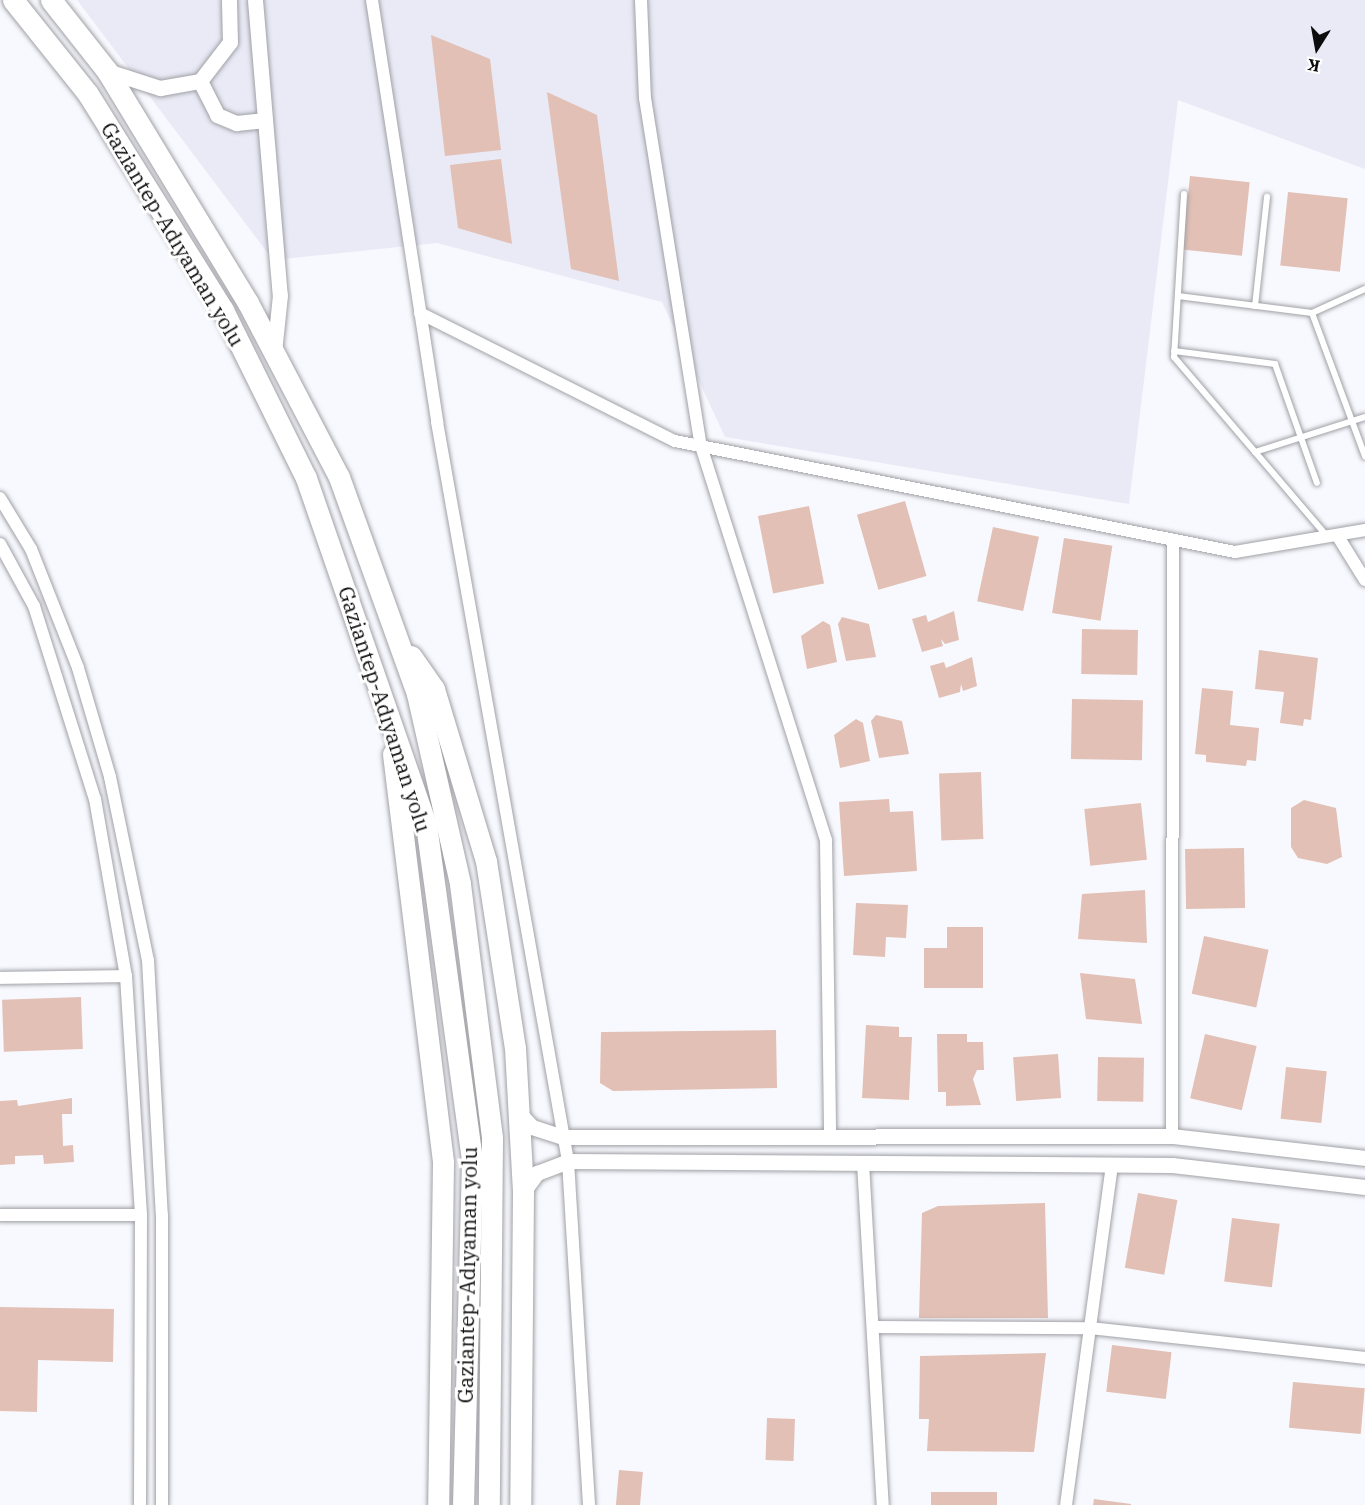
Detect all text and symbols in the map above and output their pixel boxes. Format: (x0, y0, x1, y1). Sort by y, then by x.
north arrow (1287, 18, 1347, 78)
text: K (1306, 55, 1322, 77)
street label: Gaziantep-Adıyaman yolu (96, 118, 250, 350)
street label: Gaziantep-Adıyaman yolu (333, 583, 437, 835)
street label: Gaziantep-Adıyaman yolu (452, 1146, 482, 1404)

